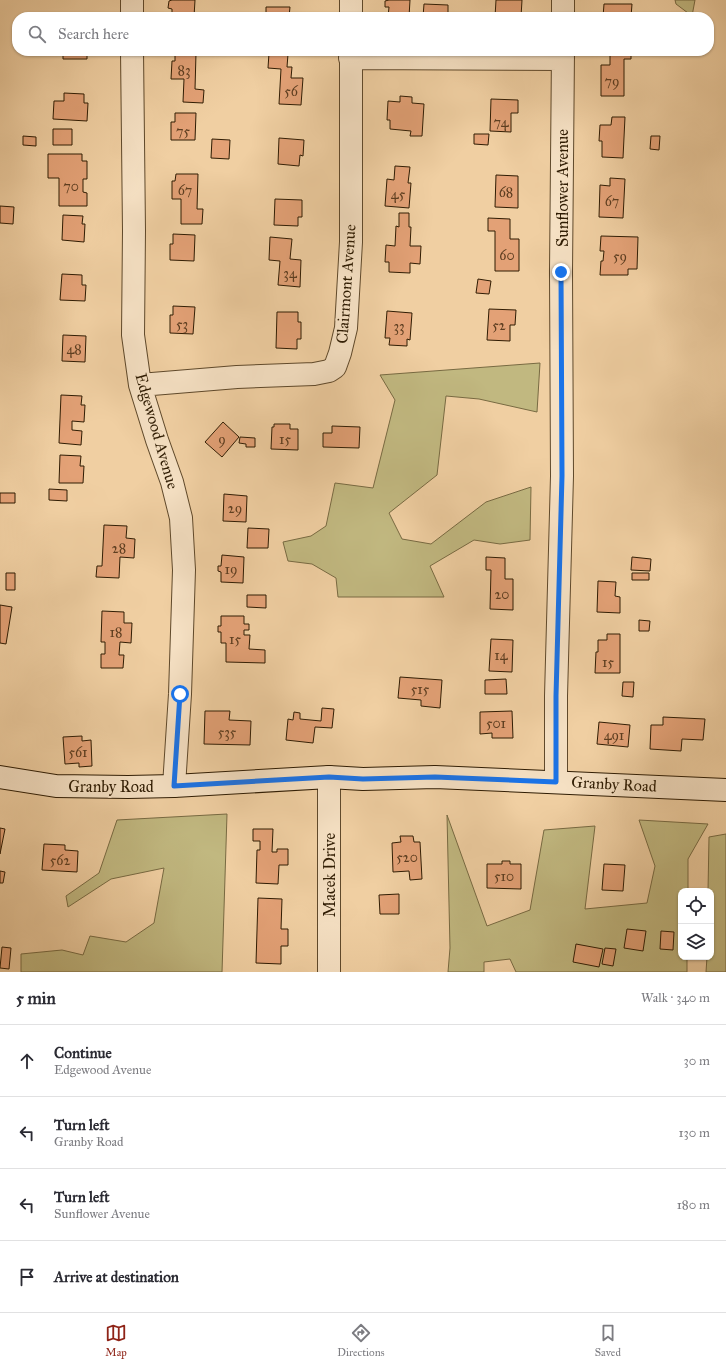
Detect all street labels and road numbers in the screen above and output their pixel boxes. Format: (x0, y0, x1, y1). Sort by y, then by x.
street label: Sunflower Avenue (553, 129, 572, 247)
street label: Clairmont Avenue (332, 223, 360, 344)
street label: Edgewood Avenue (130, 371, 183, 492)
street label: Granby Road (571, 772, 657, 796)
street label: Granby Road (68, 777, 154, 796)
street label: Macek Drive (320, 832, 339, 917)

